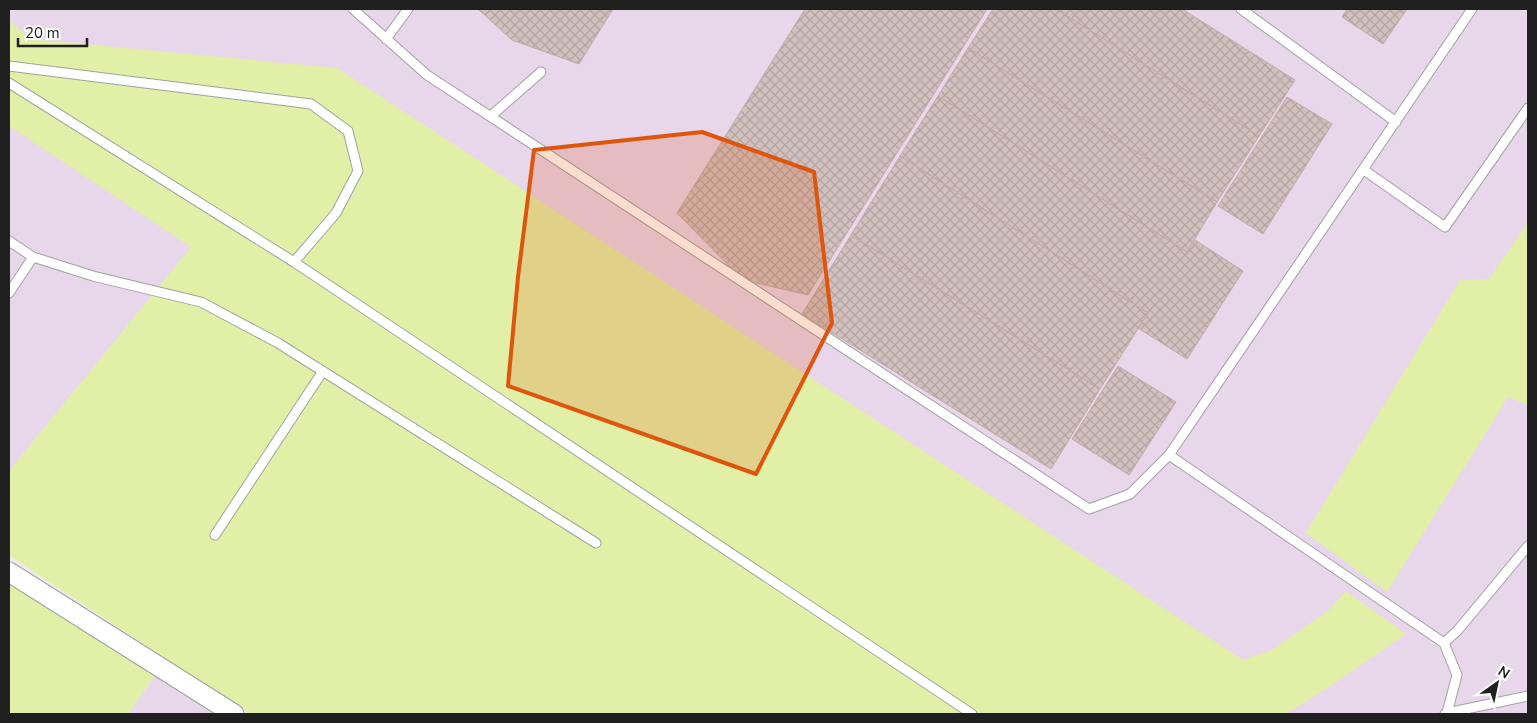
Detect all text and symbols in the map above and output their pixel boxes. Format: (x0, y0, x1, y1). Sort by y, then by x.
scale bar (18, 15, 86, 47)
text: 20 m (25, 23, 60, 43)
north arrow (1472, 658, 1522, 708)
text: N (1494, 662, 1513, 683)

